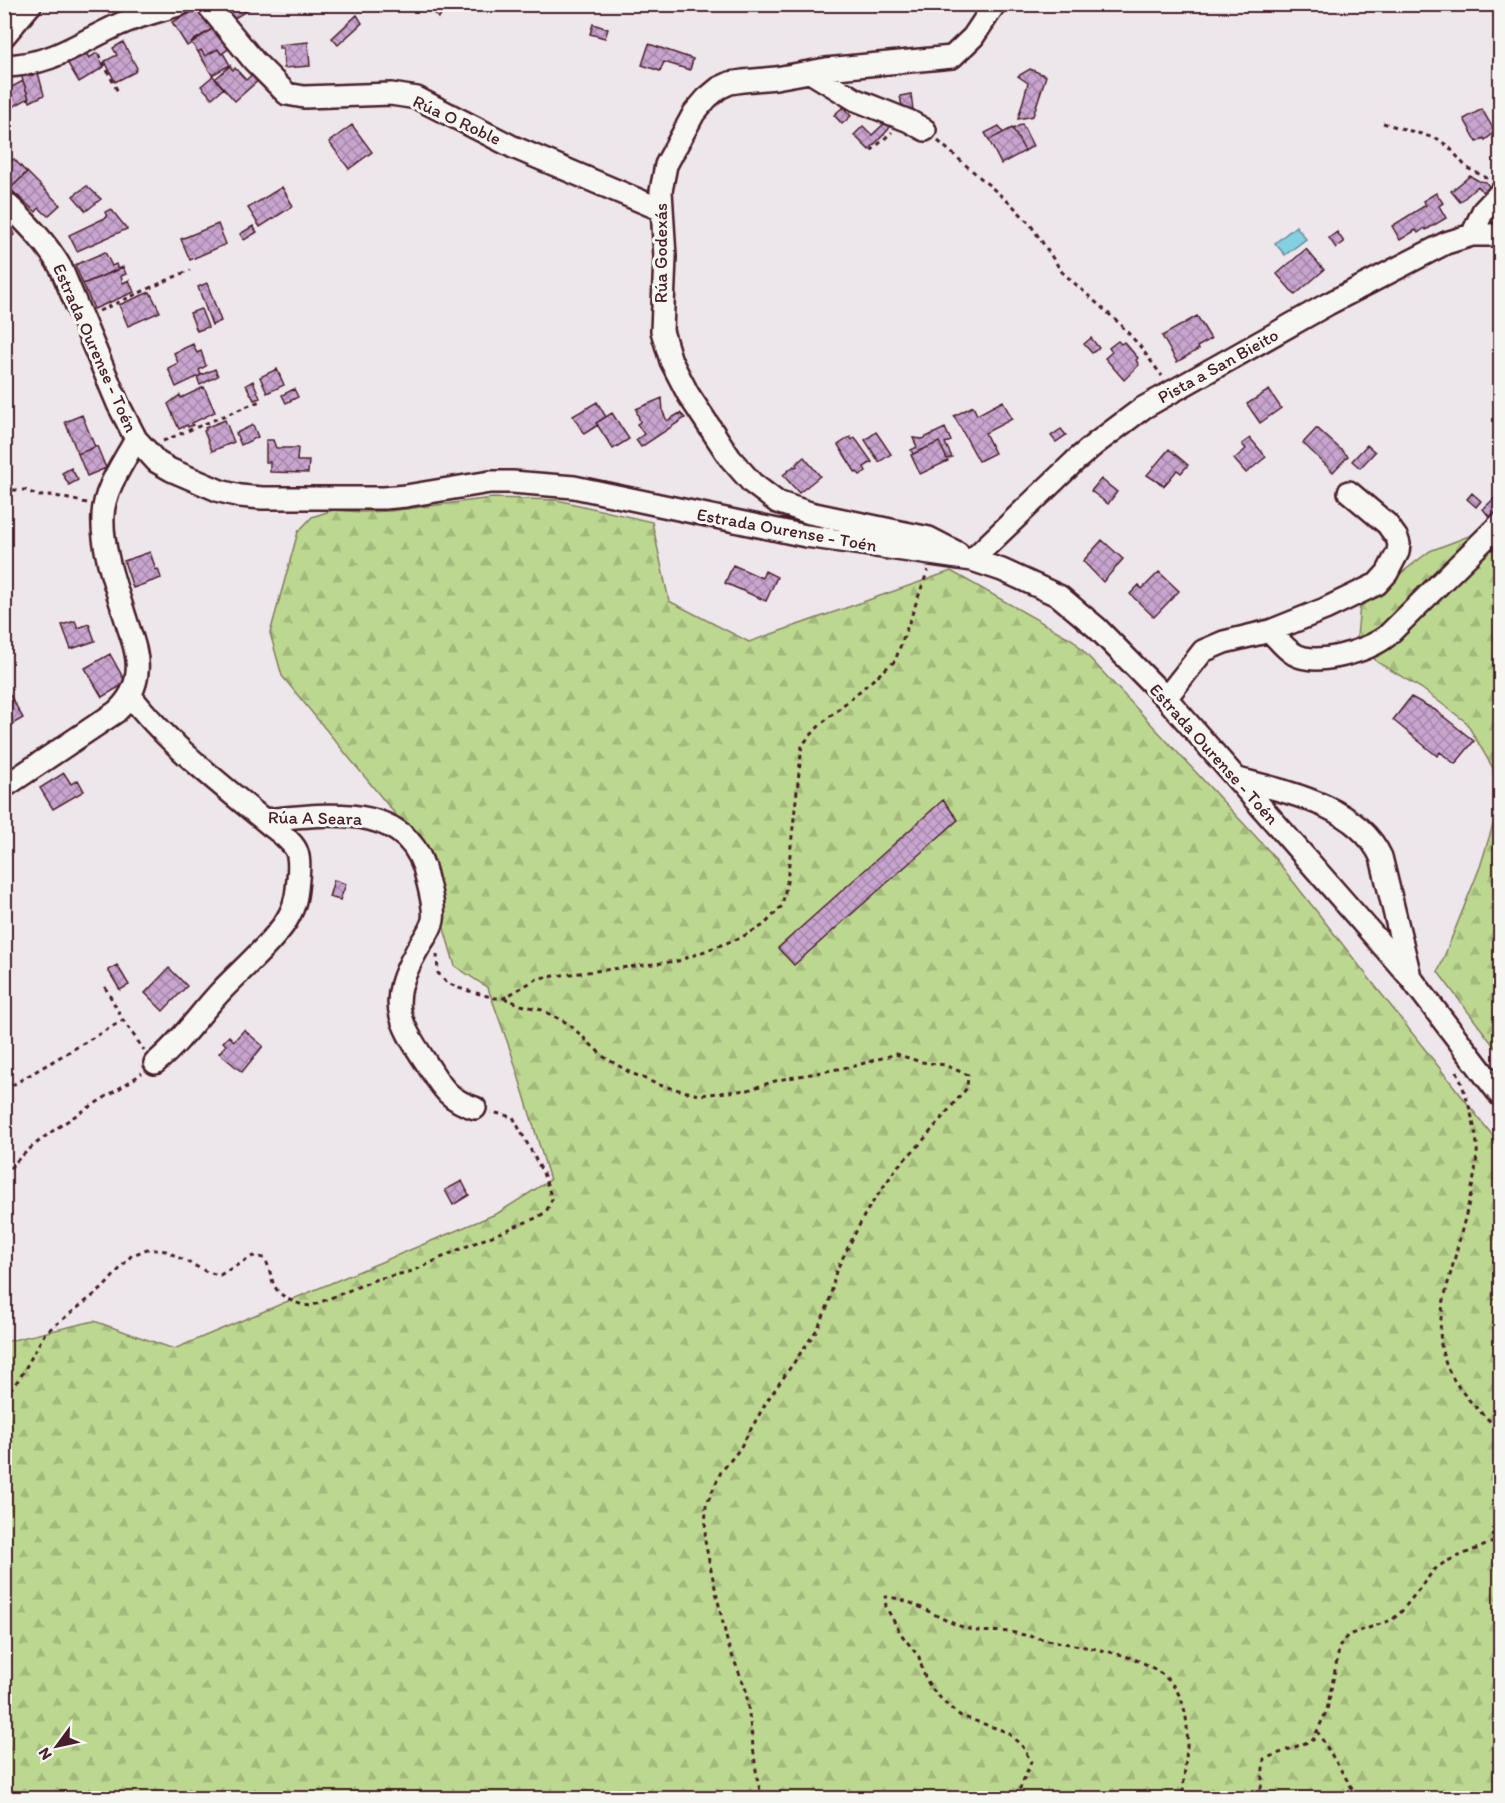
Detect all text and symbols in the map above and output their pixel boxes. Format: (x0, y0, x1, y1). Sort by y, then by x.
street label: Rúa O Roble (409, 90, 505, 150)
street label: Rúa Godexás (650, 203, 672, 303)
street label: Estrada Ourense - Toén (48, 260, 142, 436)
street label: Pista a San Bieito (1154, 324, 1282, 408)
street label: Estrada Ourense - Toén (695, 503, 879, 557)
street label: Estrada Ourense - Toén (1145, 679, 1283, 829)
street label: Rúa A Seara (268, 806, 363, 830)
north arrow (27, 1716, 87, 1776)
text: N (34, 1744, 56, 1764)

